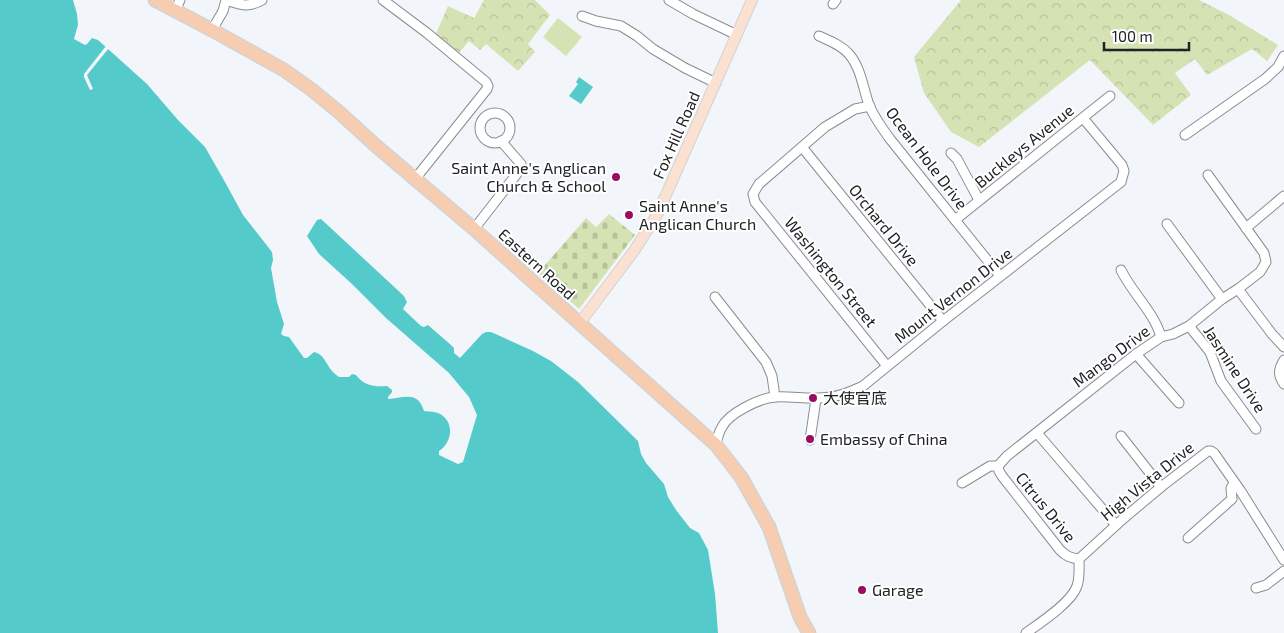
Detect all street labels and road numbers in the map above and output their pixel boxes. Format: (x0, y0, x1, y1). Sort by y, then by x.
street label: Fox Hill Road (648, 88, 703, 181)
street label: Buckleys Avenue (970, 100, 1077, 191)
street label: Ocean Hole Drive (883, 103, 972, 213)
street label: Orchard Drive (846, 180, 923, 269)
street label: Washington Street (781, 213, 882, 330)
street label: Eastern Road (495, 224, 580, 303)
street label: Mount Vernon Drive (890, 243, 1015, 346)
street label: Mango Drive (1068, 320, 1153, 391)
street label: Jasmine Drive (1200, 322, 1271, 416)
street label: High Vista Drive (1096, 437, 1197, 524)
street label: Citrus Drive (1012, 468, 1080, 545)

